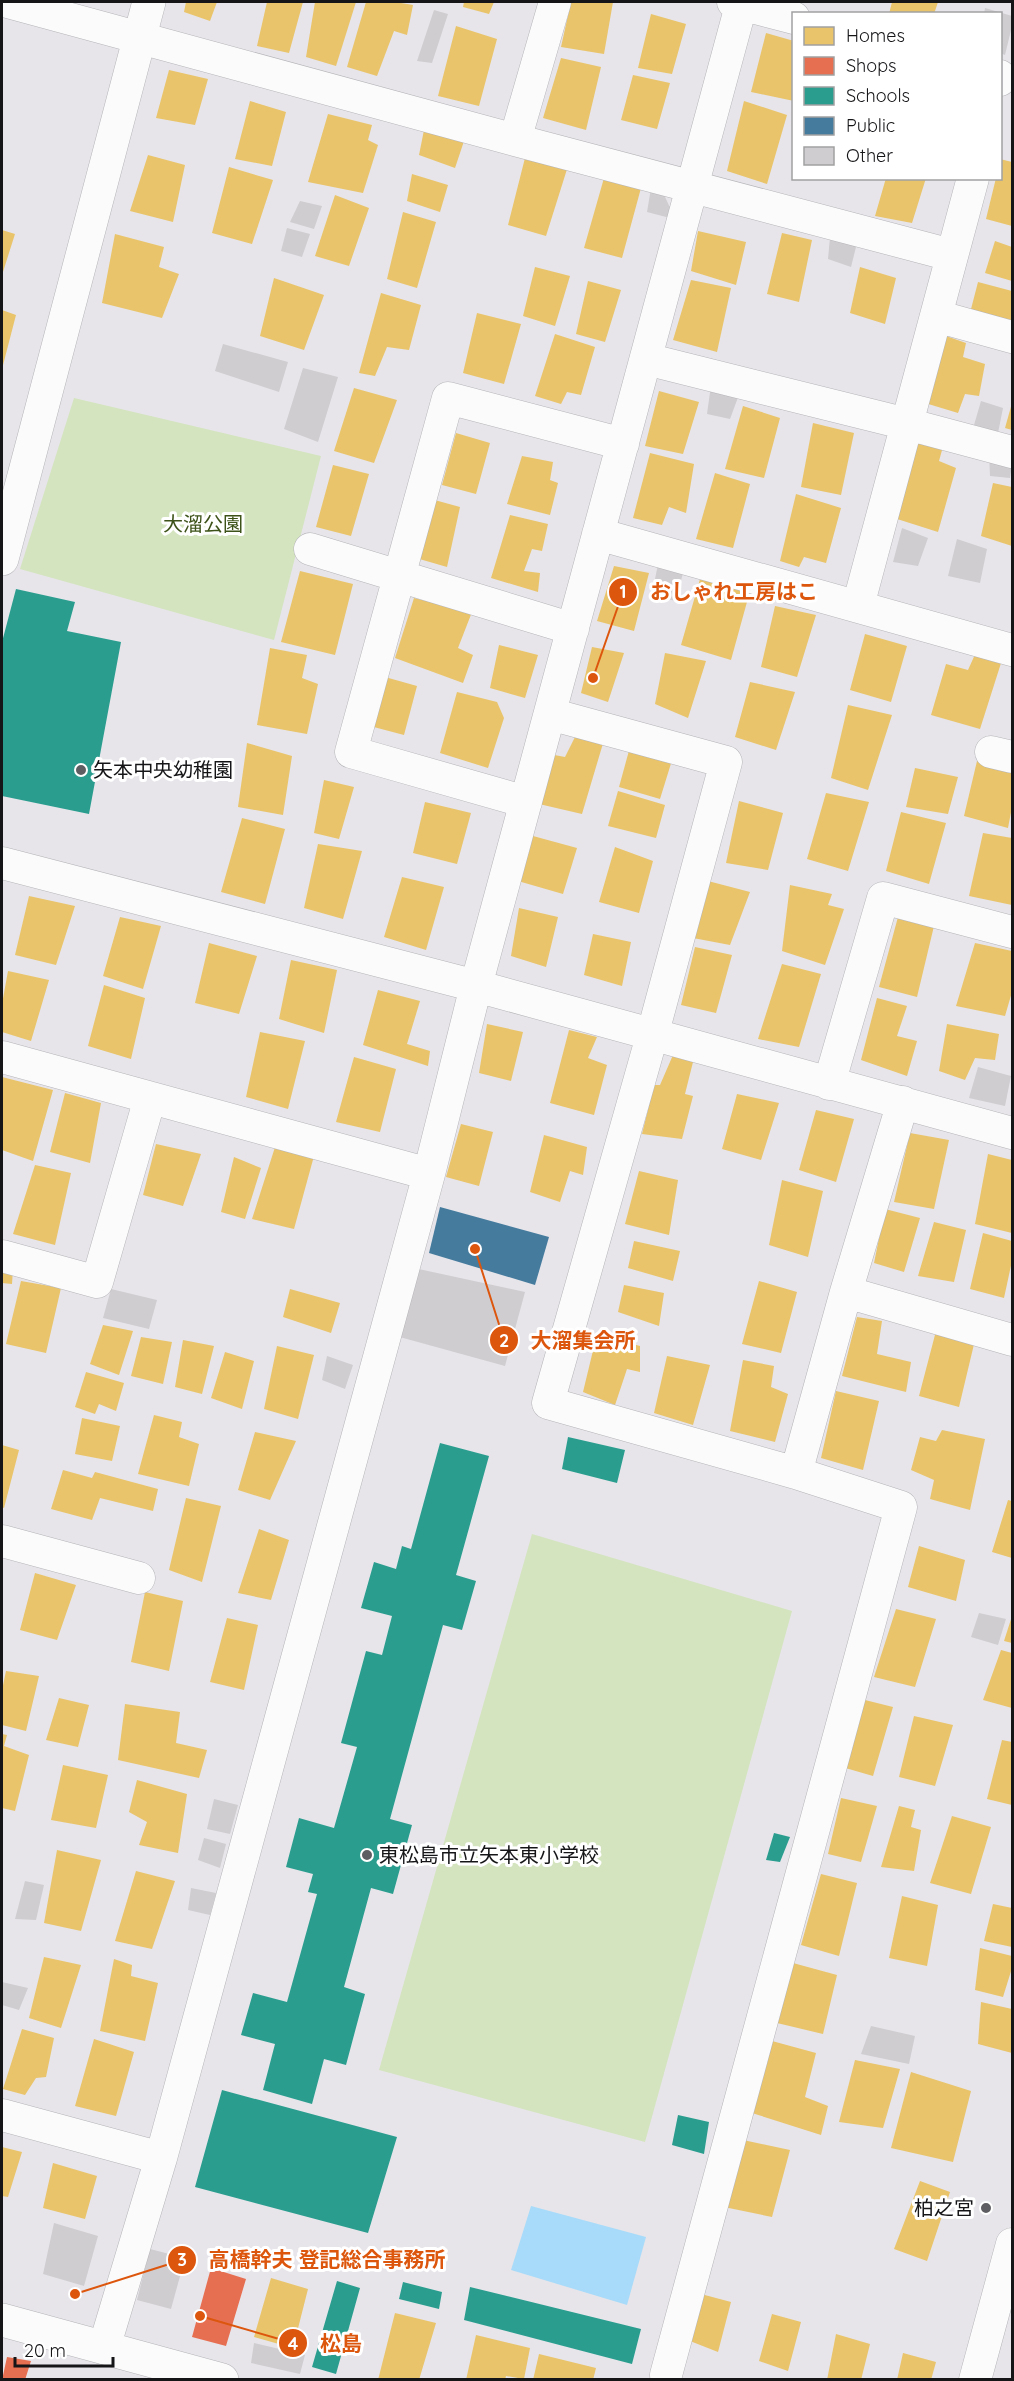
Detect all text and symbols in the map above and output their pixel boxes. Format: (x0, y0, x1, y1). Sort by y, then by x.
legend (792, 12, 1002, 180)
text: Homes (846, 24, 905, 47)
text: Shops (846, 54, 897, 77)
text: Schools (846, 84, 910, 107)
text: Public (846, 114, 895, 137)
text: Other (846, 144, 893, 167)
park label: 大溜公園 (163, 511, 243, 536)
callout: おしゃれ工房はこ (608, 572, 830, 611)
text: おしゃれ工房はこ (650, 578, 818, 604)
text: 1 (619, 580, 627, 603)
place label: 矢本中央幼稚園 (93, 757, 233, 782)
marker: 矢本中央幼稚園 (74, 763, 88, 777)
callout: 大溜集会所 (489, 1321, 648, 1360)
text: 大溜集会所 (531, 1327, 636, 1353)
text: 2 (499, 1329, 509, 1352)
place label: 東松島市立矢本東小学校 (379, 1842, 599, 1867)
marker: 東松島市立矢本東小学校 (360, 1848, 374, 1862)
place label: 柏之宮 (914, 2195, 974, 2220)
marker: 柏之宮 (979, 2201, 993, 2215)
callout: 高橋幹夫 登記総合事務所 (167, 2240, 457, 2279)
text: 高橋幹夫 登記総合事務所 (209, 2246, 445, 2272)
text: 3 (177, 2248, 187, 2271)
callout: 松島 (278, 2324, 374, 2363)
scale bar (15, 2330, 112, 2368)
text: 松島 (320, 2330, 362, 2356)
text: 4 (288, 2332, 299, 2355)
text: 20 m (24, 2339, 66, 2362)

